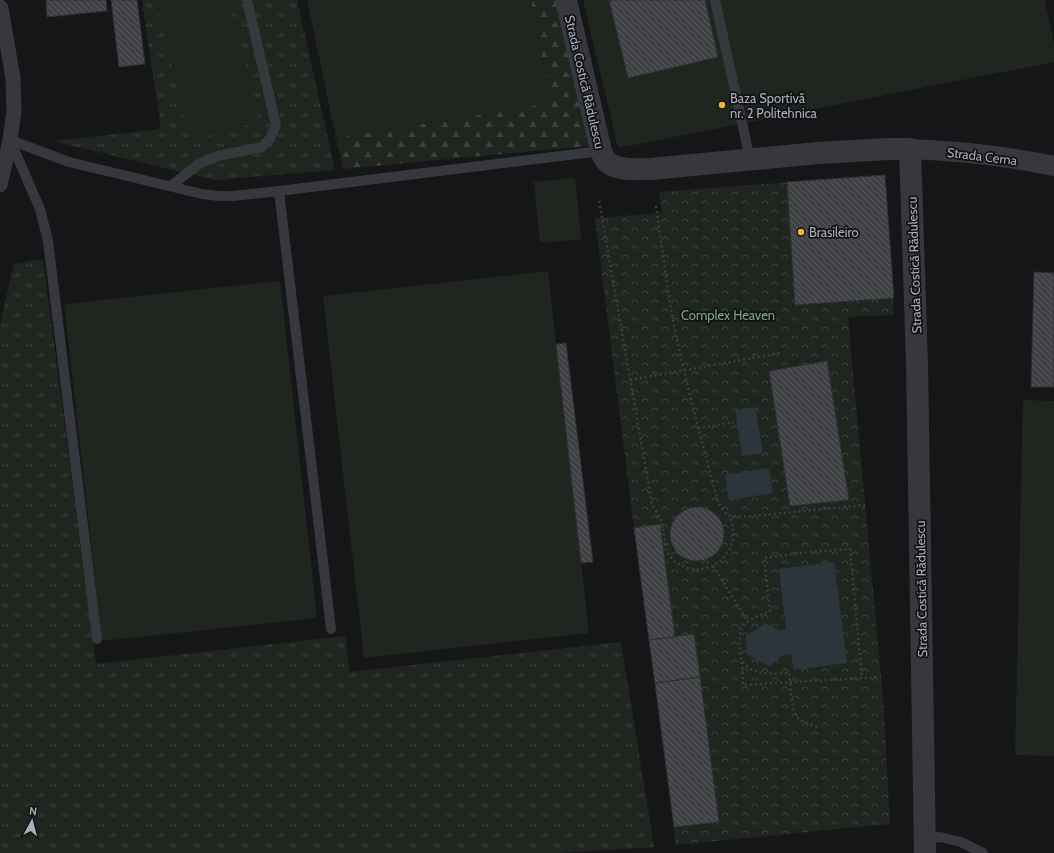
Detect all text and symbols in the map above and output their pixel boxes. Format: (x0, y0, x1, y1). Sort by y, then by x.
street label: Strada Costică Rădulescu (562, 14, 608, 151)
place label: Baza Sportivă nr. 2 Politehnica (730, 90, 818, 121)
marker: Baza Sportivă nr. 2 Politehnica (717, 100, 727, 110)
street label: Strada Cerna (946, 144, 1019, 168)
street label: Strada Costică Rădulescu (904, 196, 924, 334)
place label: Brasileiro (809, 224, 859, 240)
marker: Brasileiro (796, 227, 806, 237)
park label: Complex Heaven (681, 307, 775, 323)
street label: Strada Costică Rădulescu (912, 520, 930, 658)
north arrow (12, 801, 52, 841)
text: N (29, 804, 38, 818)

